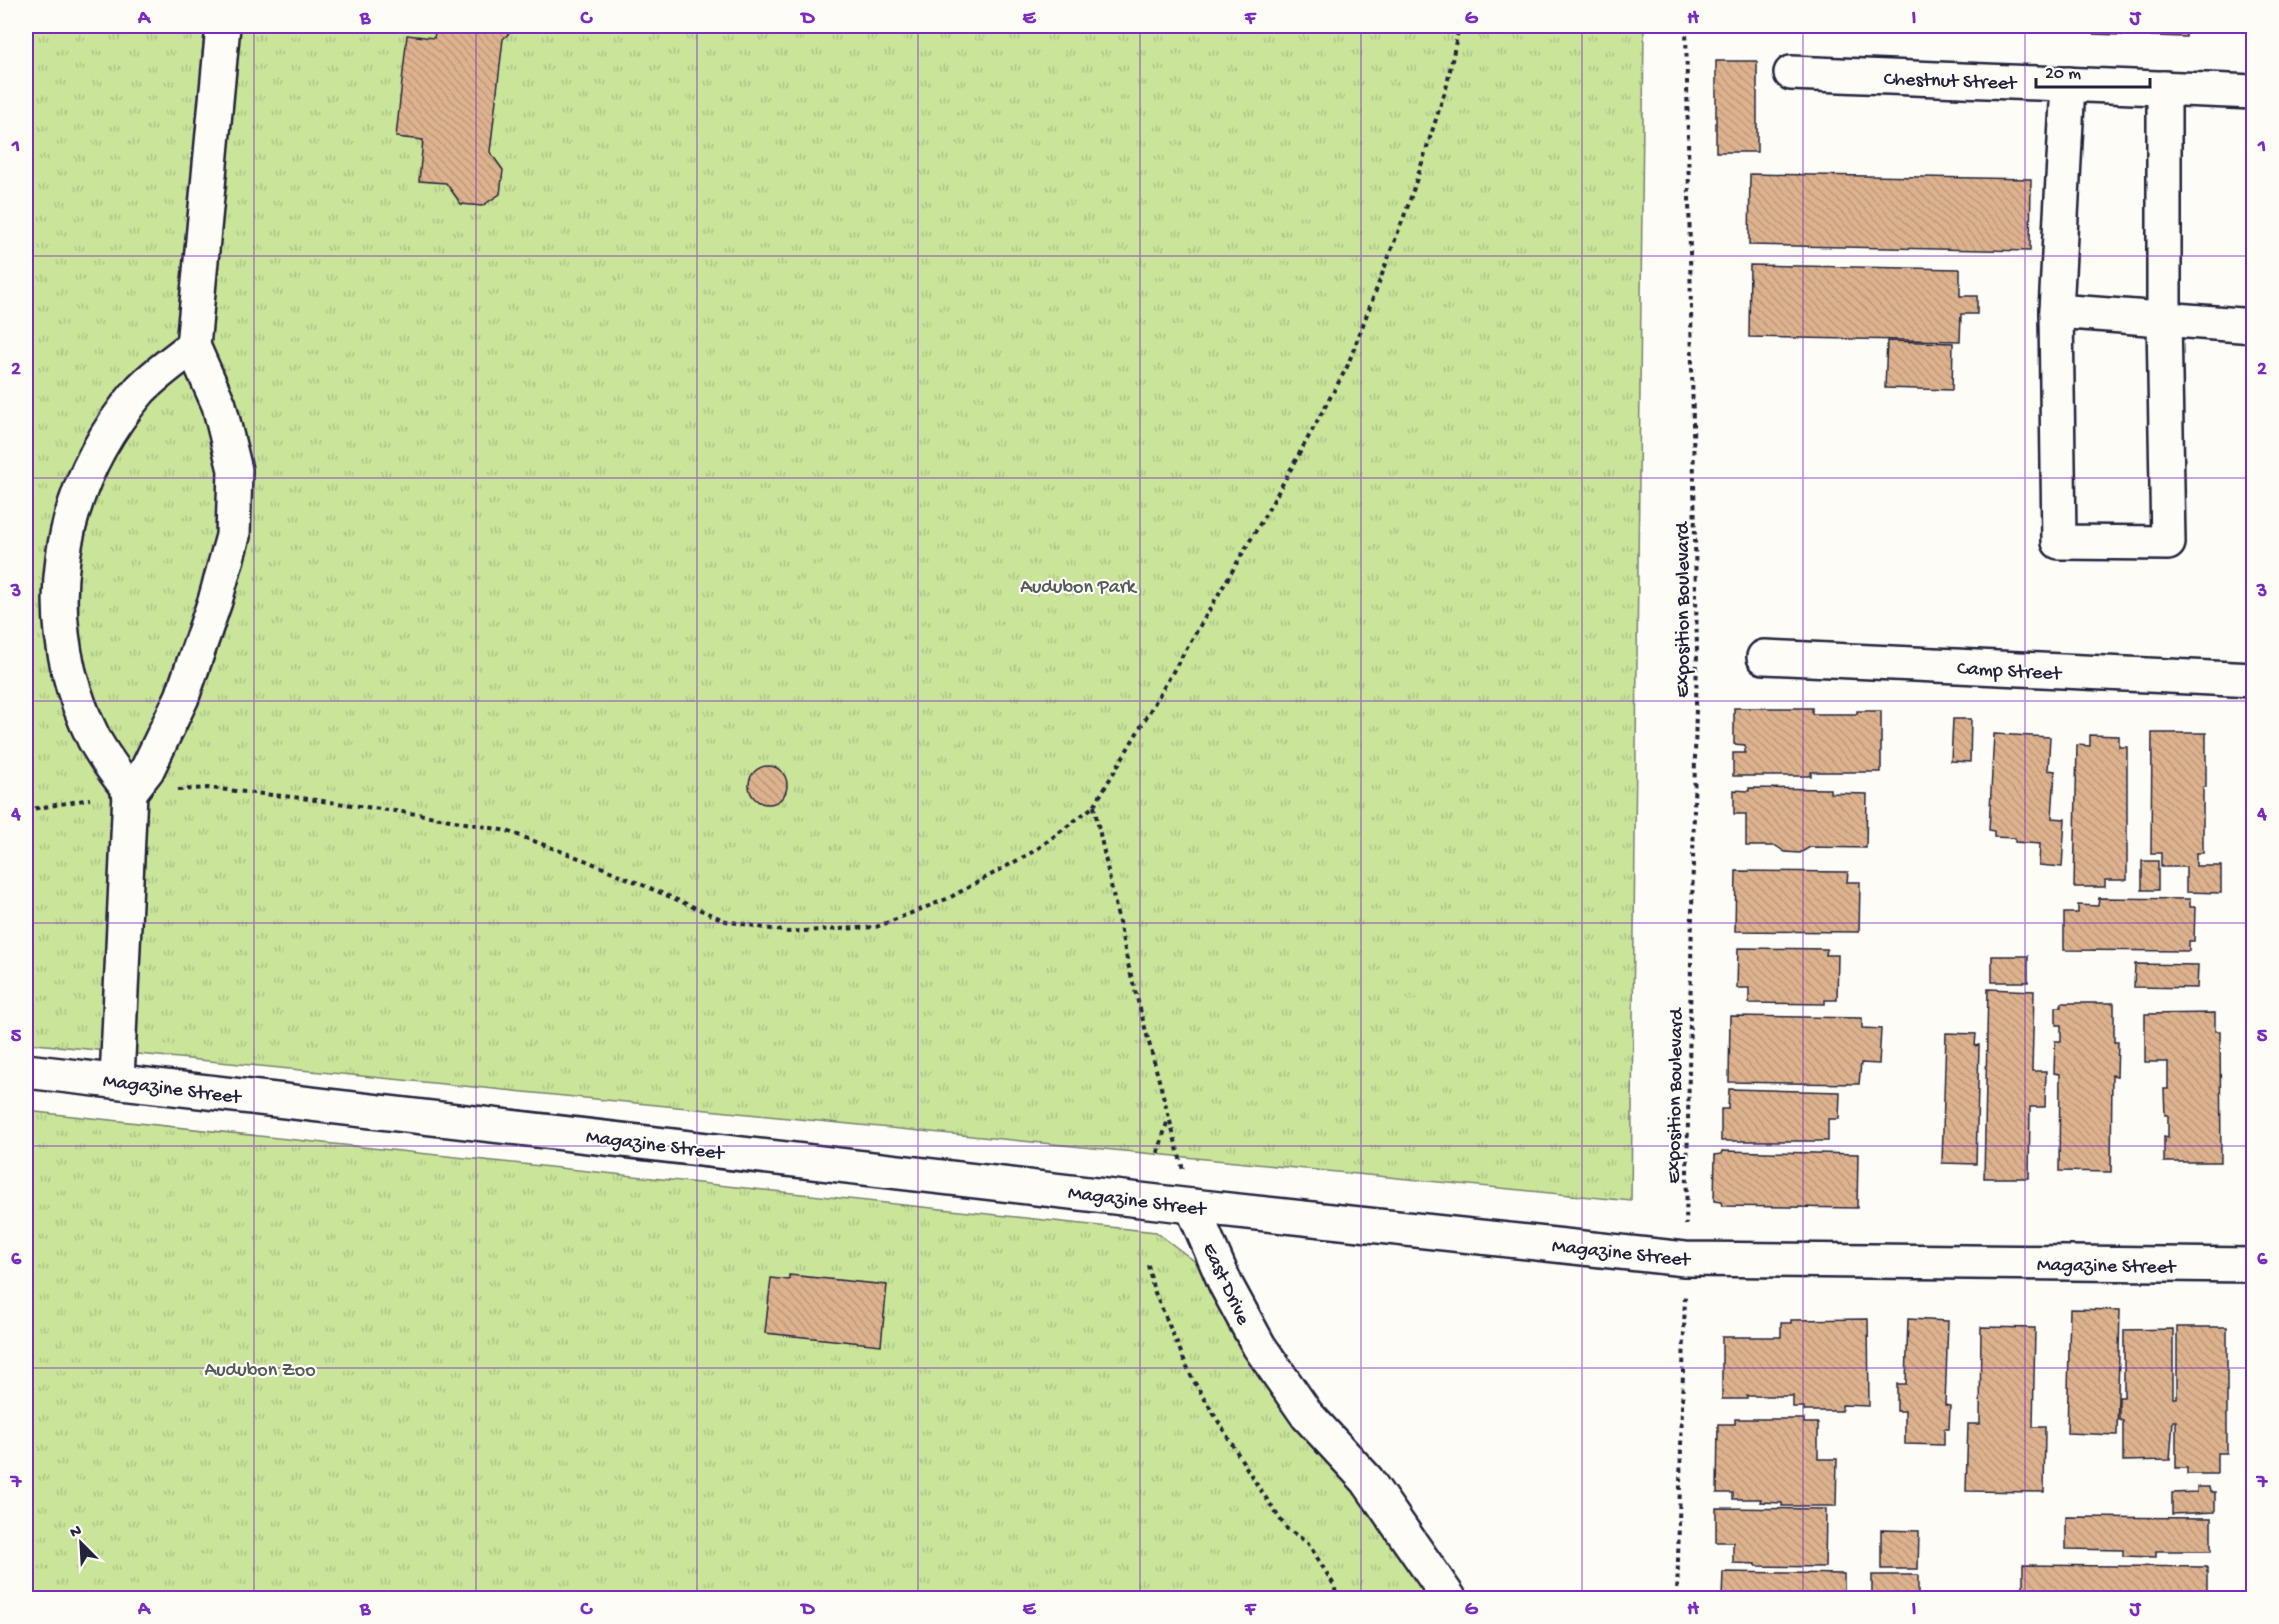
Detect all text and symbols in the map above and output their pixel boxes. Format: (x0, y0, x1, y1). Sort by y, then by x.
text: A (137, 8, 152, 31)
text: B (359, 8, 371, 31)
text: C (580, 8, 594, 31)
text: D (799, 8, 815, 31)
text: E (1023, 8, 1037, 31)
text: F (1244, 8, 1257, 31)
text: G (1465, 8, 1479, 31)
text: H (1687, 8, 1699, 31)
text: I (1912, 8, 1917, 31)
text: J (2129, 8, 2142, 31)
scale bar (2036, 51, 2150, 89)
text: 20 m (2045, 64, 2081, 85)
street label: Chestnut Street (1883, 69, 2018, 96)
text: 1 (11, 136, 20, 159)
text: 1 (2257, 136, 2266, 159)
text: 2 (11, 359, 21, 382)
text: 2 (2257, 359, 2267, 382)
street label: Exposition Boulevard (1673, 520, 1696, 698)
park label: Audubon Park (1020, 577, 1138, 600)
text: 3 (10, 581, 21, 604)
text: 3 (2256, 581, 2267, 604)
street label: Camp Street (1956, 658, 2063, 687)
text: 4 (10, 804, 21, 827)
text: 4 (2256, 804, 2267, 827)
street label: Exposition Boulevard (1663, 1006, 1690, 1184)
text: 5 (11, 1026, 22, 1049)
text: 5 (2257, 1026, 2268, 1049)
street label: Magazine Street (101, 1071, 244, 1111)
street label: Magazine Street (584, 1127, 727, 1167)
street label: Magazine Street (1066, 1183, 1209, 1223)
street label: Magazine Street (1551, 1236, 1693, 1273)
street label: East Drive (1196, 1240, 1254, 1330)
text: 6 (11, 1249, 22, 1272)
text: 6 (2257, 1249, 2268, 1272)
street label: Magazine Street (2036, 1255, 2177, 1280)
park label: Audubon Zoo (204, 1360, 316, 1383)
text: 7 (10, 1472, 23, 1495)
text: 7 (2256, 1472, 2269, 1495)
north arrow (51, 1513, 111, 1573)
text: N (68, 1521, 85, 1543)
text: A (137, 1599, 152, 1622)
text: B (359, 1599, 371, 1622)
text: C (580, 1599, 594, 1622)
text: D (799, 1599, 815, 1622)
text: E (1023, 1599, 1037, 1622)
text: F (1244, 1599, 1257, 1622)
text: G (1465, 1599, 1479, 1622)
text: H (1687, 1599, 1699, 1622)
text: I (1912, 1599, 1917, 1622)
text: J (2129, 1599, 2142, 1622)

